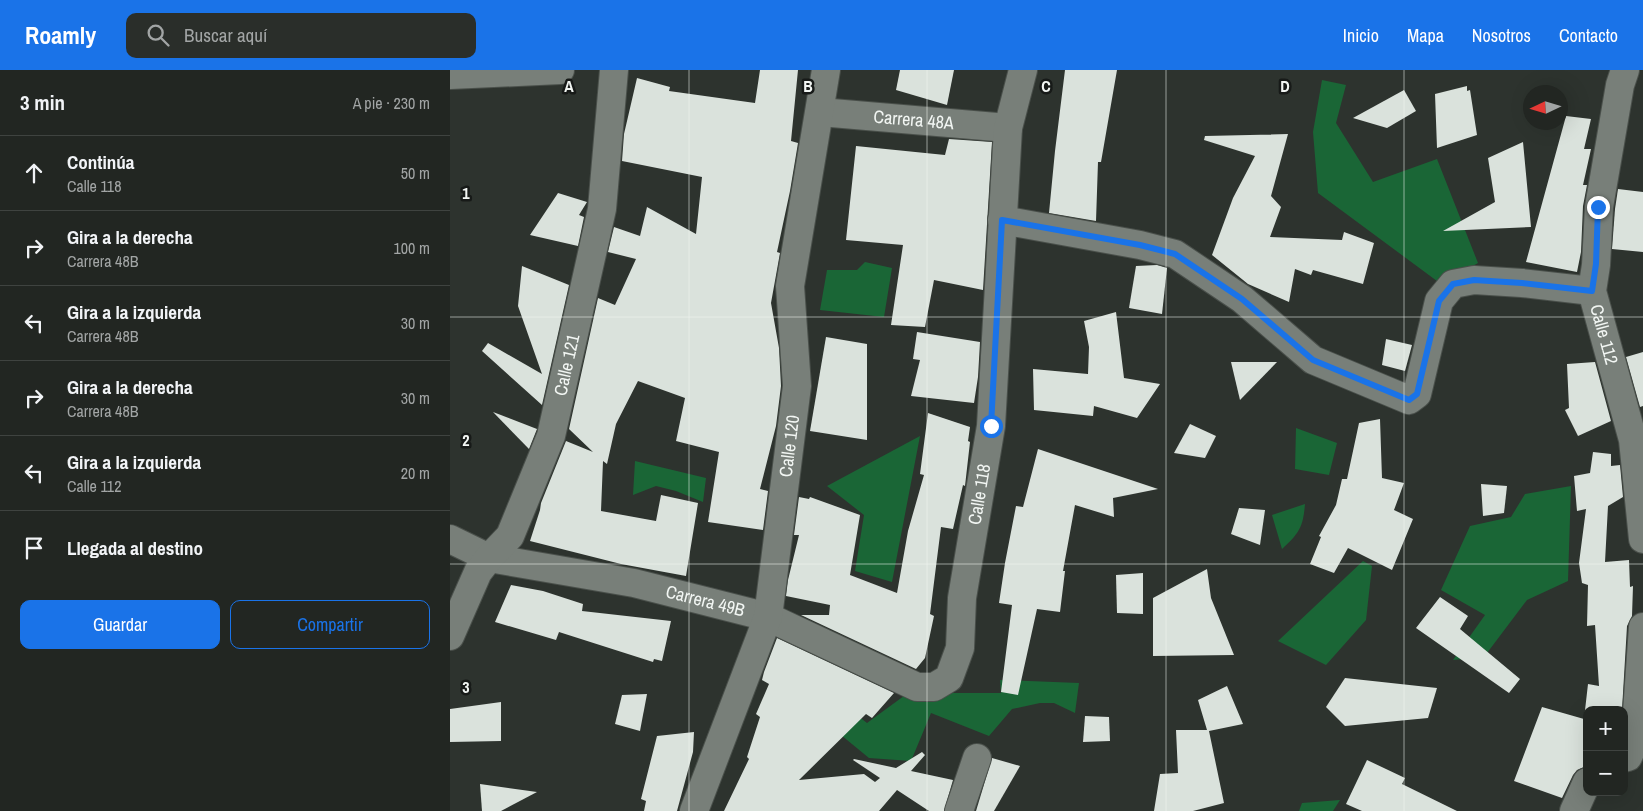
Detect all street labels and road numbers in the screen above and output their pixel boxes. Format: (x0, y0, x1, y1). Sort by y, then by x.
street label: Carrera 48A (873, 104, 955, 135)
street label: Calle 112 (1584, 301, 1625, 367)
street label: Calle 121 (547, 331, 586, 398)
street label: Calle 120 (773, 413, 805, 478)
street label: Calle 118 (962, 462, 996, 527)
street label: Carrera 49B (663, 579, 748, 623)

